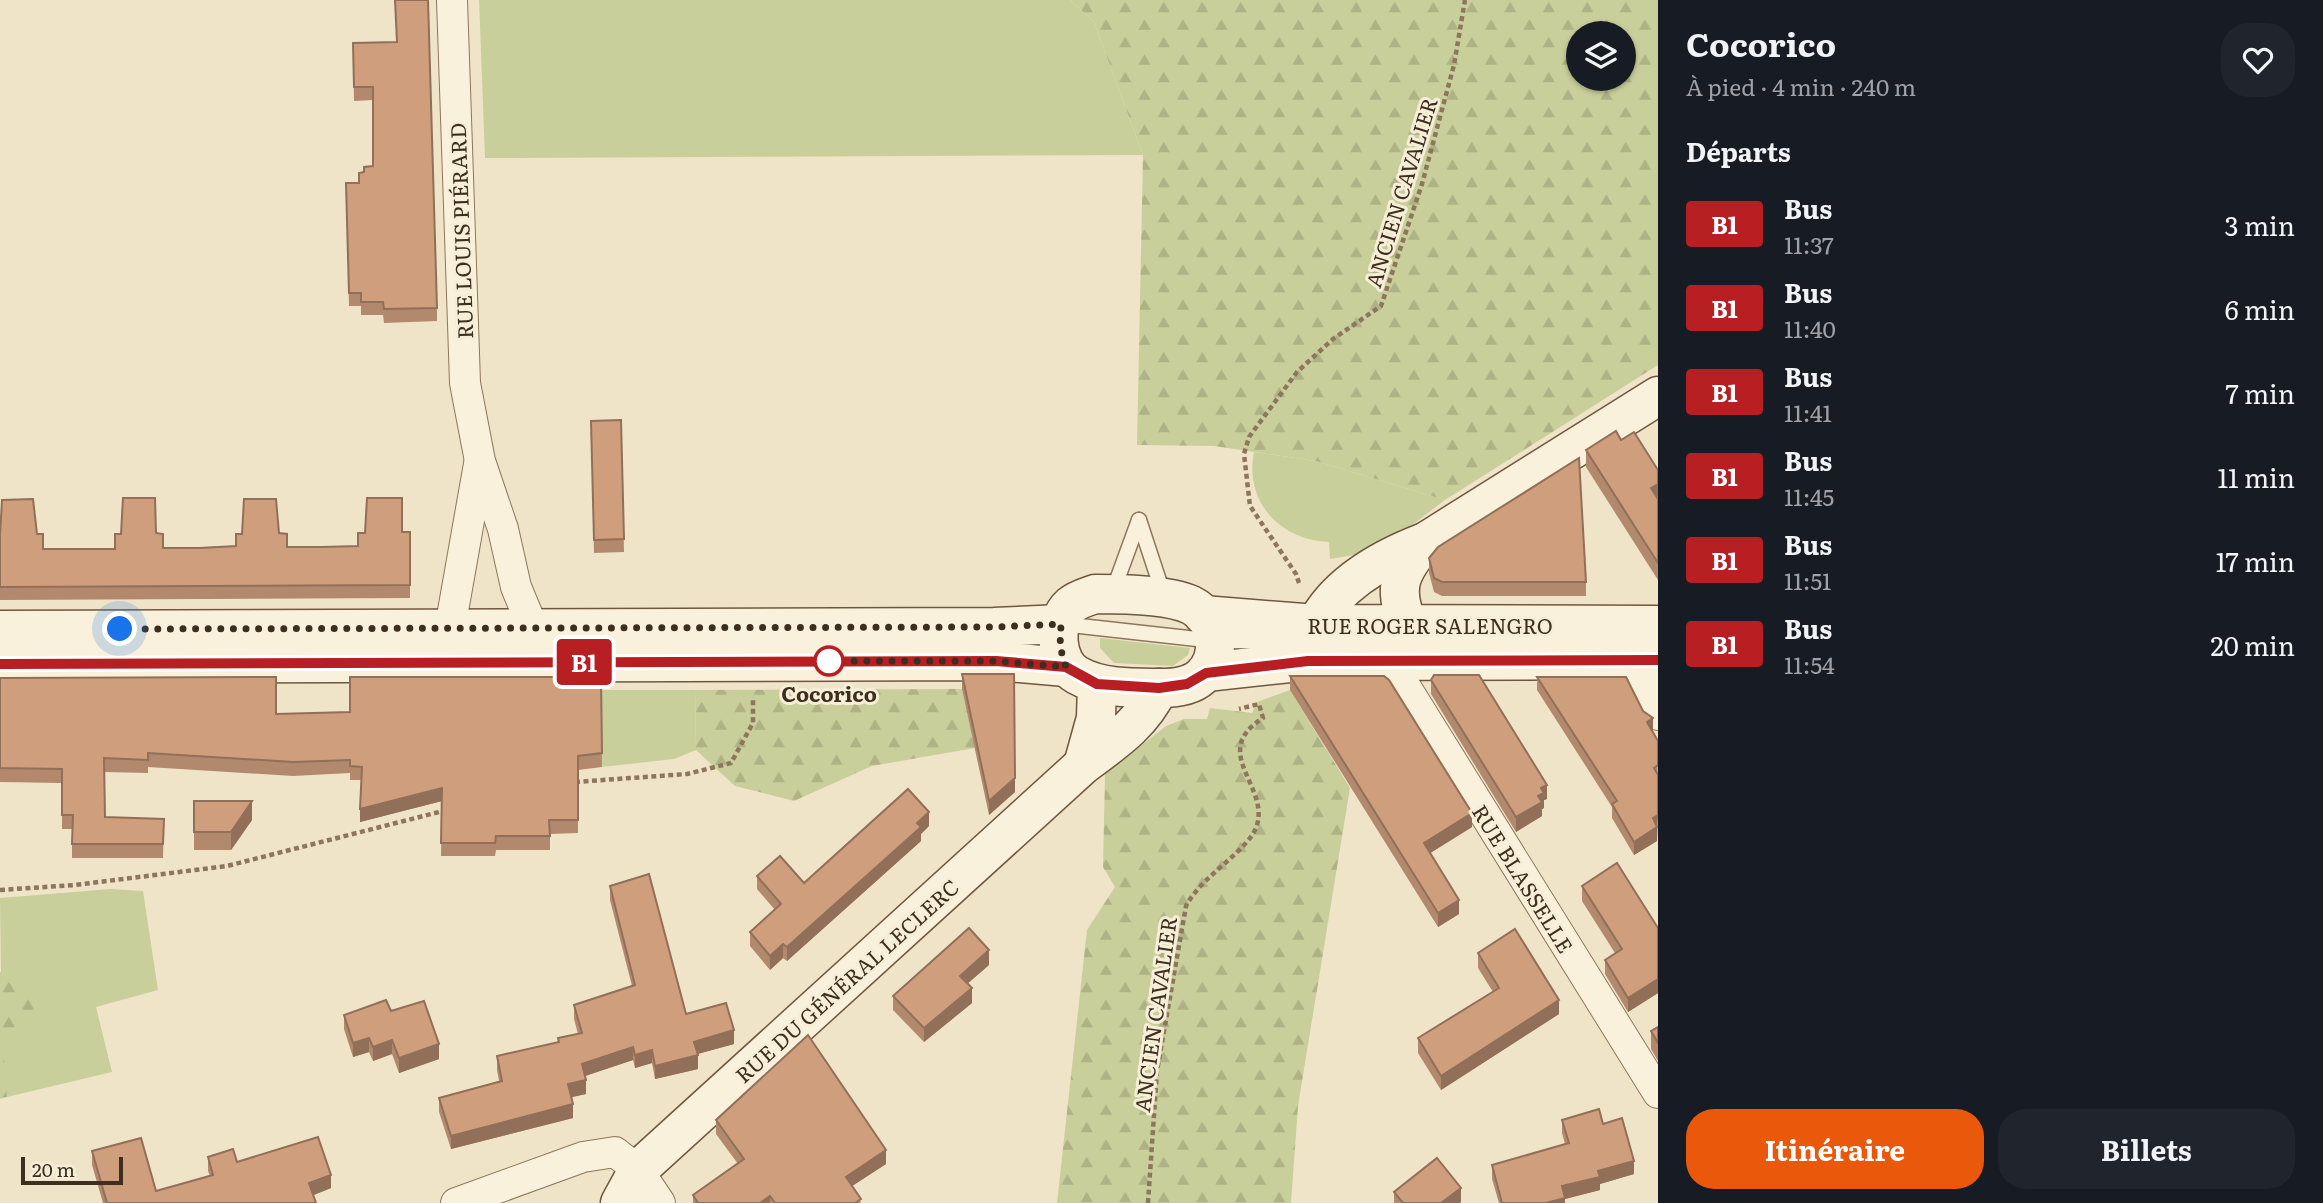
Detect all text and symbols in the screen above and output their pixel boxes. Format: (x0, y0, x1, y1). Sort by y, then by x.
text: Cocorico (1686, 18, 1836, 67)
map controls (1566, 21, 1636, 91)
button: layers (1566, 21, 1636, 91)
button: heart (2221, 23, 2295, 97)
text: À pied · 4 min · 240 m (1686, 69, 1916, 103)
street label: ANCIEN CAVALIER (1356, 93, 1444, 291)
street label: RUE LOUIS PIÉRARD (441, 122, 479, 340)
text: Départs (1686, 131, 1791, 170)
text: Bus (1784, 188, 1832, 227)
text: 3 min (2225, 205, 2295, 244)
text: B1 (1711, 206, 1738, 241)
text: 11:37 (1784, 227, 1834, 261)
text: Bus (1784, 272, 1832, 311)
text: 6 min (2225, 289, 2295, 328)
text: B1 (1711, 290, 1738, 325)
text: 11:40 (1784, 311, 1836, 345)
text: Bus (1784, 356, 1832, 395)
text: 7 min (2226, 373, 2295, 412)
text: B1 (1711, 374, 1738, 409)
text: 11:41 (1784, 395, 1832, 429)
text: Bus (1784, 440, 1832, 479)
text: 11 min (2218, 457, 2295, 496)
text: B1 (1711, 458, 1738, 493)
text: 11:45 (1784, 479, 1834, 513)
text: Bus (1784, 524, 1832, 563)
text: 17 min (2216, 541, 2295, 580)
text: B1 (1711, 542, 1738, 577)
text: 11:51 (1784, 563, 1831, 597)
text: Bus (1784, 608, 1832, 647)
street label: RUE ROGER SALENGRO (1307, 609, 1553, 640)
your location (102, 611, 137, 646)
text: 20 min (2210, 625, 2295, 664)
text: B1 (1711, 626, 1738, 661)
line badge: B1 (552, 639, 616, 685)
text: B1 (571, 644, 597, 679)
marker: Cocorico (814, 646, 844, 676)
text: 11:54 (1784, 647, 1835, 681)
place label: Cocorico (781, 677, 877, 708)
street label: RUE BLASSELLE (1466, 798, 1582, 958)
street label: RUE DU GÉNÉRAL LECLERC (727, 871, 965, 1089)
street label: ANCIEN CAVALIER (1125, 914, 1183, 1114)
button: Itinéraire (1686, 1109, 1984, 1189)
button: Billets (1998, 1109, 2295, 1189)
scale bar (21, 1154, 122, 1186)
text: 20 m (32, 1155, 75, 1183)

